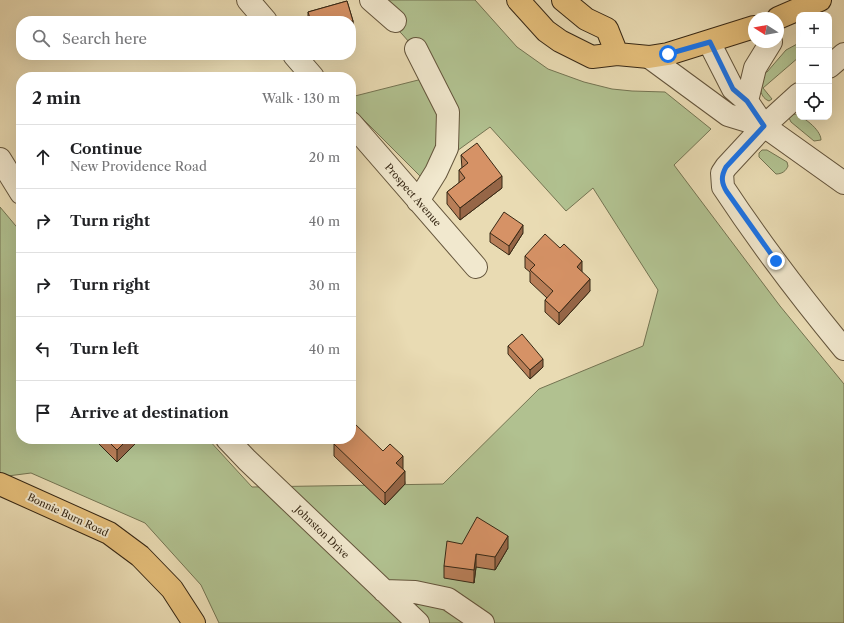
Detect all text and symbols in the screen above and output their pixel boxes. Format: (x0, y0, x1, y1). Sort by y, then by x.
north arrow (748, 12, 784, 48)
map controls (796, 12, 832, 120)
button: + (796, 12, 832, 48)
search box (16, 16, 356, 60)
icon: search (30, 27, 52, 49)
text: Search here (62, 29, 147, 48)
route start (659, 45, 677, 63)
button: − (796, 48, 832, 84)
button: locate (796, 84, 832, 120)
text: 2 min (32, 88, 81, 108)
text: Walk · 130 m (262, 90, 340, 106)
text: Continue (70, 139, 142, 158)
icon: ahead (32, 146, 54, 168)
text: 20 m (309, 149, 340, 165)
text: New Providence Road (70, 158, 207, 174)
street label: Prospect Avenue (382, 161, 444, 230)
icon: right (32, 210, 54, 232)
text: Turn right (70, 211, 150, 230)
text: 40 m (309, 213, 340, 229)
route end (767, 252, 785, 270)
icon: right (32, 274, 54, 296)
text: Turn right (70, 275, 150, 294)
text: 30 m (309, 277, 340, 293)
icon: left (32, 338, 54, 360)
text: Turn left (70, 339, 139, 358)
text: 40 m (309, 341, 340, 357)
icon: arrive (32, 402, 54, 424)
text: Arrive at destination (70, 403, 229, 422)
street label: Bonnie Burn Road (25, 491, 111, 539)
street label: Johnston Drive (291, 501, 352, 562)

